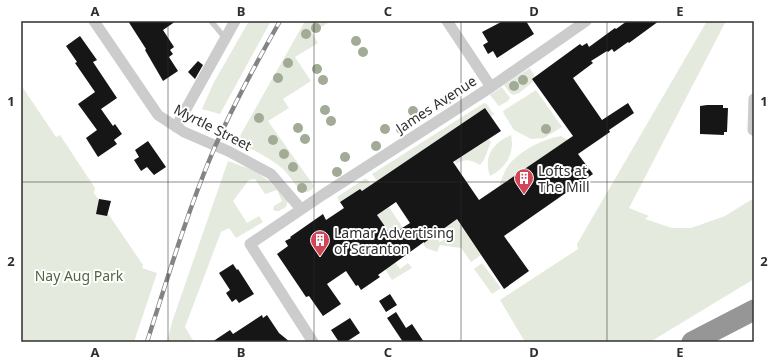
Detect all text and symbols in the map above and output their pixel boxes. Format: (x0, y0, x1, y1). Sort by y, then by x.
text: A (91, 2, 100, 20)
text: B (237, 2, 245, 20)
text: C (384, 2, 392, 20)
text: D (529, 2, 539, 20)
text: E (676, 2, 684, 20)
street label: James Avenue (390, 71, 480, 138)
text: 1 (7, 92, 15, 110)
text: 1 (760, 92, 768, 110)
street label: Myrtle Street (171, 99, 255, 155)
place label: Lofts at The Mill (538, 161, 590, 196)
building icon: Lofts at The Mill (513, 167, 535, 195)
place label: Lamar Advertising of Scranton (334, 223, 454, 258)
building icon: Lamar Advertising of Scranton (309, 229, 331, 257)
text: 2 (7, 252, 15, 270)
text: 2 (760, 252, 768, 270)
park label: Nay Aug Park (35, 266, 124, 285)
text: A (91, 343, 100, 361)
text: B (237, 343, 245, 361)
text: C (384, 343, 392, 361)
text: D (529, 343, 539, 361)
text: E (676, 343, 684, 361)

